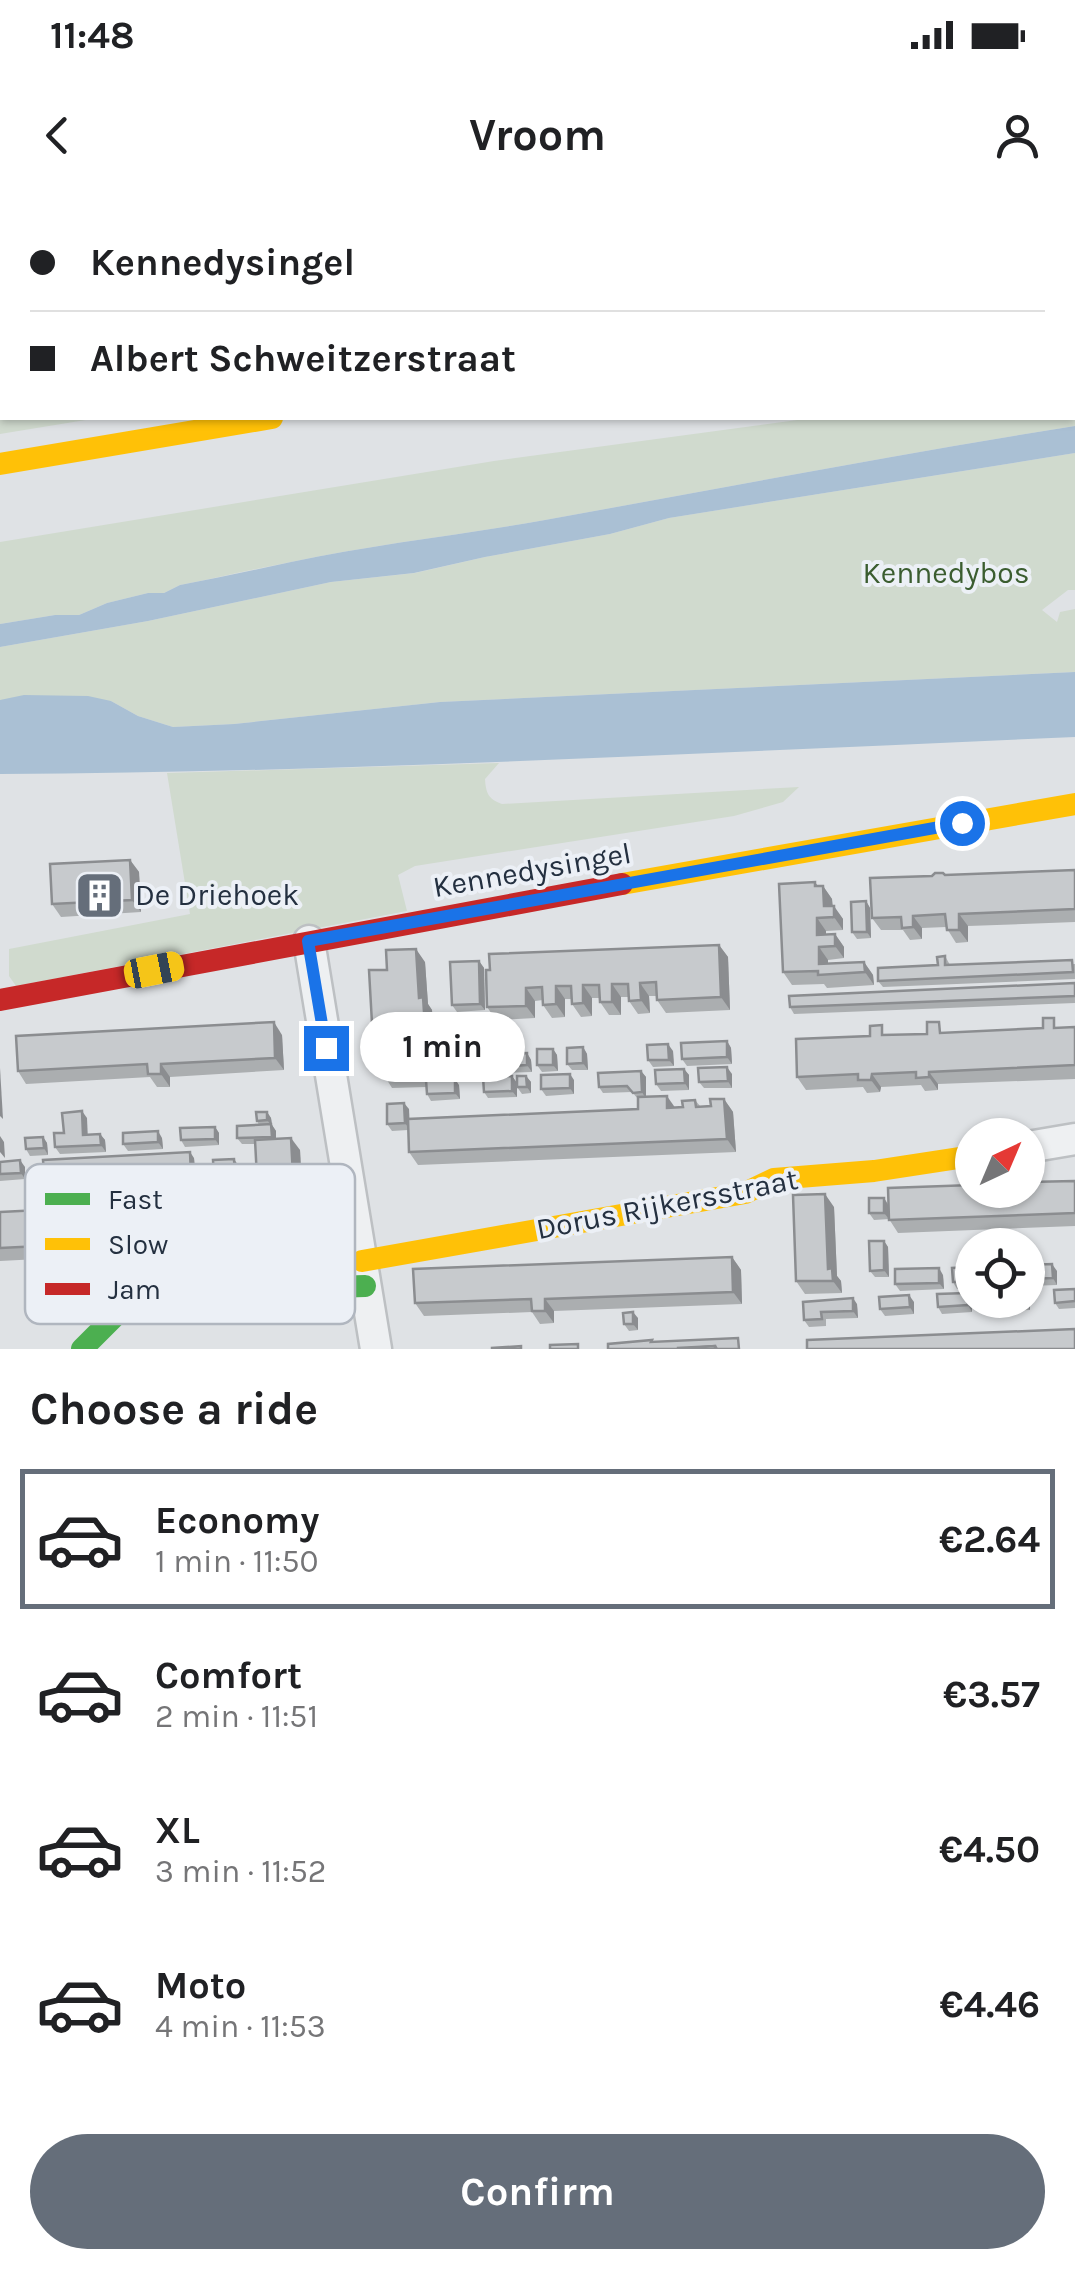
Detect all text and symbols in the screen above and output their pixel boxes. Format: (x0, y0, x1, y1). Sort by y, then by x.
text: 11:48 (50, 13, 135, 58)
icon: back (30, 108, 85, 163)
icon: person (990, 108, 1045, 163)
text: Vroom (469, 109, 606, 161)
text: Kennedysingel (90, 240, 355, 285)
text: Albert Schweitzerstraat (90, 336, 516, 381)
park label: Kennedybos (863, 555, 1029, 591)
route start (940, 801, 985, 846)
street label: Kennedysingel (430, 835, 634, 905)
building icon: De Driehoek (74, 869, 126, 921)
place label: De Driehoek (135, 877, 299, 913)
car (122, 950, 186, 990)
callout: 1 min (361, 1013, 526, 1083)
route end (304, 1026, 349, 1071)
text: 1 min (402, 1028, 483, 1065)
north arrow (955, 1118, 1045, 1208)
map controls (955, 1118, 1045, 1318)
street label: Dorus Rijkersstraat (533, 1161, 801, 1247)
legend (25, 1164, 355, 1324)
text: Fast (108, 1183, 163, 1216)
text: Slow (108, 1228, 168, 1261)
button: locate (955, 1228, 1045, 1318)
text: Jam (108, 1273, 161, 1306)
text: Choose a ride (30, 1383, 318, 1435)
icon: car (35, 1494, 125, 1584)
text: Economy (155, 1498, 319, 1543)
text: €2.64 (939, 1517, 1040, 1562)
text: 1 min · 11:50 (155, 1543, 318, 1580)
icon: car (35, 1649, 125, 1739)
text: Comfort (155, 1653, 302, 1698)
text: €3.57 (943, 1672, 1040, 1717)
text: 2 min · 11:51 (155, 1698, 318, 1735)
icon: car (35, 1804, 125, 1894)
text: XL (155, 1808, 200, 1853)
text: €4.50 (939, 1827, 1040, 1872)
text: 3 min · 11:52 (155, 1853, 326, 1890)
icon: car (35, 1959, 125, 2049)
text: Moto (155, 1963, 246, 2008)
text: €4.46 (939, 1982, 1040, 2027)
text: 4 min · 11:53 (155, 2008, 326, 2045)
button: Confirm (30, 2134, 1045, 2249)

